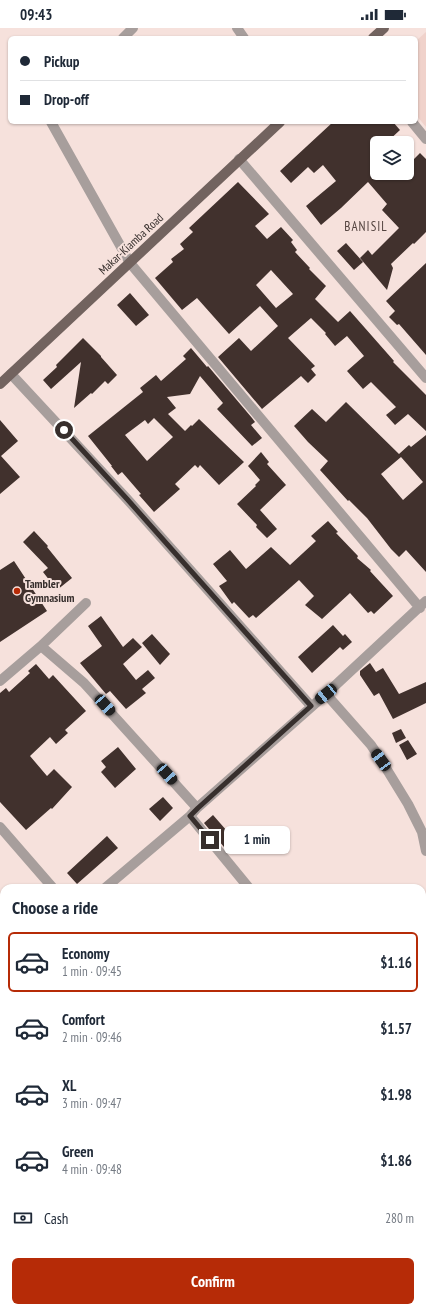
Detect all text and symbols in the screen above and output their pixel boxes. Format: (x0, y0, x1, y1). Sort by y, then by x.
text: 09:43 (20, 5, 52, 24)
text: Pickup (44, 52, 79, 71)
text: Drop-off (44, 90, 89, 109)
map controls (370, 136, 414, 180)
button: layers (370, 136, 414, 180)
street label: Makar-Kiamba Road (95, 210, 166, 277)
district label: BANISIL (344, 218, 388, 235)
route start (55, 421, 73, 439)
place label: Tambler Gymnasium (25, 576, 74, 605)
marker: Tambler Gymnasium (12, 586, 22, 596)
car (313, 682, 339, 706)
car (93, 692, 117, 718)
car (369, 747, 393, 773)
car (155, 761, 179, 787)
callout: 1 min (224, 826, 290, 854)
route end (201, 831, 219, 849)
text: 1 min (244, 831, 270, 848)
text: Choose a ride (12, 896, 98, 919)
icon: car (14, 944, 50, 980)
text: Economy (62, 944, 110, 963)
text: $1.16 (380, 953, 412, 972)
text: 1 min · 09:45 (62, 963, 122, 980)
icon: car (14, 1010, 50, 1046)
text: Comfort (62, 1010, 105, 1029)
text: $1.57 (380, 1019, 412, 1038)
text: 2 min · 09:46 (62, 1029, 122, 1046)
icon: car (14, 1076, 50, 1112)
text: XL (62, 1076, 76, 1095)
text: $1.98 (380, 1085, 412, 1104)
text: 3 min · 09:47 (62, 1095, 122, 1112)
icon: car (14, 1142, 50, 1178)
text: Green (62, 1142, 94, 1161)
text: $1.86 (380, 1151, 412, 1170)
text: 4 min · 09:48 (62, 1161, 122, 1178)
icon: cash (12, 1207, 34, 1229)
text: Cash (44, 1209, 68, 1228)
text: 280 m (385, 1210, 414, 1227)
button: Confirm (12, 1258, 414, 1304)

